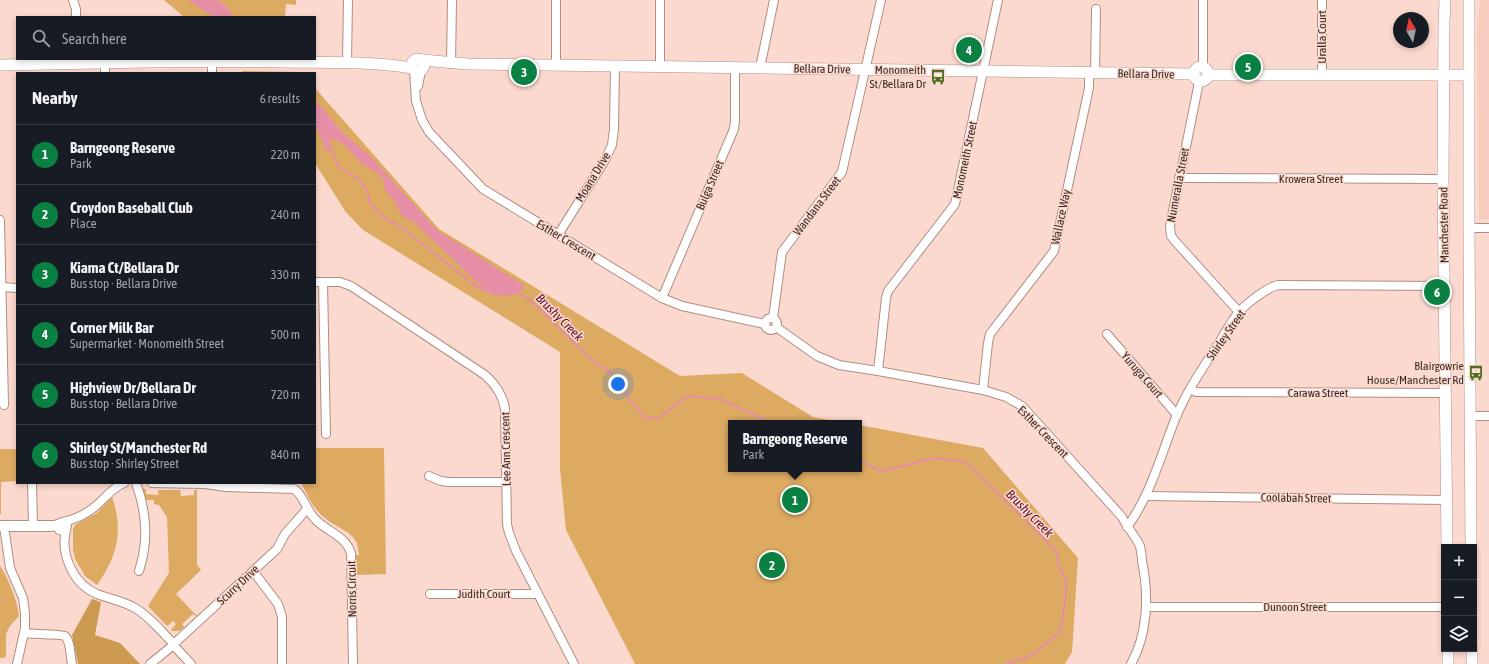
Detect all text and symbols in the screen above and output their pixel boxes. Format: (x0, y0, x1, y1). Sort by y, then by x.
street label: Uralla Court (1315, 10, 1329, 64)
north arrow (1393, 12, 1429, 48)
search box (16, 16, 316, 60)
icon: search (30, 27, 52, 49)
text: Search here (62, 30, 127, 47)
pin: 4 (956, 35, 982, 65)
pin: 5 (1235, 52, 1261, 82)
pin: 3 (511, 57, 537, 87)
street label: Bellara Drive (793, 62, 851, 76)
place label: Monomeith St/Bellara Dr (870, 63, 926, 91)
street label: Bellara Drive (1117, 67, 1175, 81)
bus stop icon: Monomeith St/Bellara Dr (929, 68, 947, 86)
text: Nearby (32, 88, 78, 108)
text: 6 results (260, 91, 300, 106)
street label: Monomeith Street (950, 119, 980, 200)
text: Barngeong Reserve (70, 139, 175, 156)
street label: Numeralla Street (1164, 146, 1192, 224)
text: 1 (42, 147, 48, 162)
text: 220 m (271, 147, 300, 162)
street label: Moana Drive (573, 150, 613, 204)
text: Park (70, 156, 92, 171)
street label: Bulga Street (693, 157, 727, 212)
street label: Krowera Street (1279, 172, 1344, 186)
street label: Wandana Street (790, 173, 844, 238)
street label: Manchester Road (1436, 187, 1452, 263)
street label: Wallace Way (1048, 188, 1074, 246)
text: Croydon Baseball Club (70, 199, 193, 216)
text: 2 (42, 207, 48, 222)
text: 240 m (271, 207, 300, 222)
text: Place (70, 216, 97, 231)
street label: Esther Crescent (534, 217, 599, 264)
text: Kiama Ct/Bellara Dr (70, 259, 179, 276)
text: 3 (42, 267, 48, 282)
text: 330 m (271, 267, 300, 282)
text: Bus stop · Bellara Drive (70, 276, 177, 291)
pin: 6 (1424, 277, 1450, 307)
water label: Brushy Creek (533, 291, 587, 344)
street label: Shirley Street (1203, 307, 1249, 363)
text: Corner Milk Bar (70, 319, 153, 336)
text: 4 (42, 327, 48, 342)
text: 500 m (271, 327, 300, 342)
text: Supermarket · Monomeith Street (70, 336, 224, 351)
street label: Yuruga Court (1118, 349, 1166, 401)
place label: Blairgowrie House/Manchester Rd (1367, 359, 1464, 387)
bus stop icon: Blairgowrie House/Manchester Rd (1467, 364, 1485, 382)
your location (608, 374, 628, 394)
text: Highview Dr/Bellara Dr (70, 379, 196, 396)
street label: Carawa Street (1288, 386, 1349, 400)
text: 5 (42, 387, 48, 402)
text: 720 m (271, 387, 300, 402)
text: Bus stop · Bellara Drive (70, 396, 177, 411)
street label: Esther Crescent (1015, 403, 1072, 461)
street label: Lee Ann Crescent (498, 411, 514, 486)
popup (728, 420, 862, 472)
text: Barngeong Reserve (742, 430, 848, 447)
text: Shirley St/Manchester Rd (70, 439, 207, 456)
text: 6 (42, 447, 48, 462)
text: 840 m (271, 447, 300, 462)
text: Park (742, 447, 764, 462)
text: Bus stop · Shirley Street (70, 456, 179, 471)
pin: 1 (782, 485, 808, 515)
water label: Brushy Creek (1003, 487, 1057, 540)
street label: Coolabah Street (1261, 490, 1332, 506)
map controls (1441, 544, 1477, 652)
button: + (1441, 544, 1477, 580)
pin: 2 (759, 550, 785, 580)
street label: Norris Circuit (344, 560, 359, 617)
street label: Scurry Drive (214, 562, 262, 608)
button: − (1441, 580, 1477, 616)
street label: Judith Court (458, 587, 511, 601)
street label: Dunoon Street (1263, 600, 1327, 614)
button: layers (1441, 616, 1477, 652)

